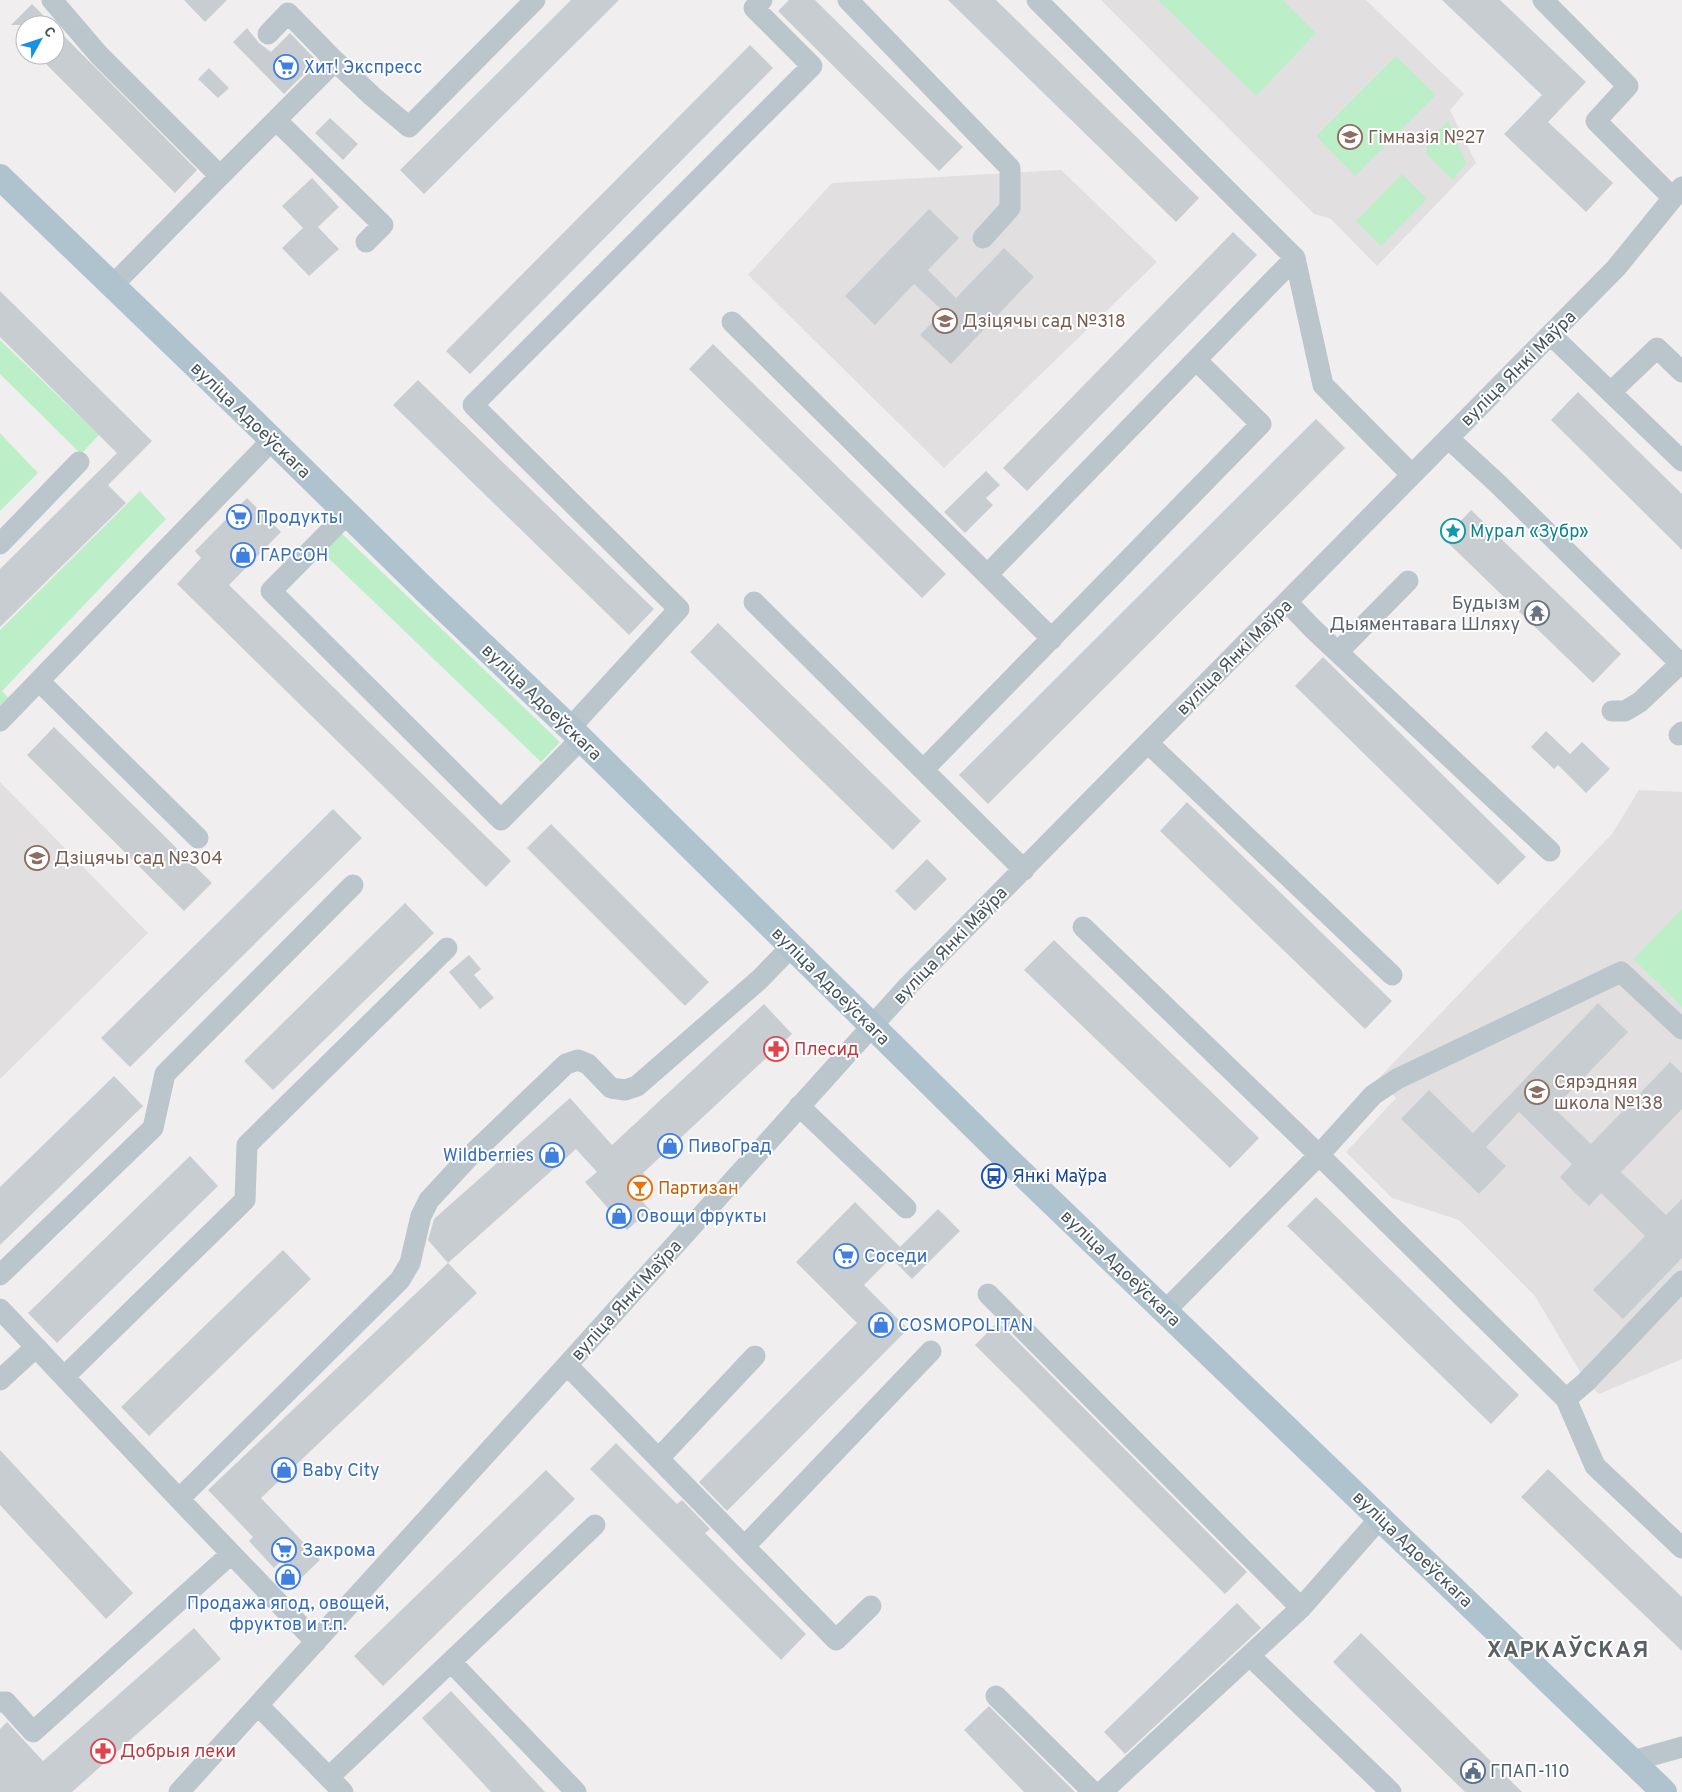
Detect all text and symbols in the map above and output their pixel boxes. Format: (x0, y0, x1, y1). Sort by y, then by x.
north arrow (15, 15, 65, 65)
text: С (39, 24, 58, 42)
supermarket icon: Хит! Экспресс (273, 54, 299, 80)
place label: Хит! Экспресс (304, 57, 422, 80)
school or university icon: Гімназія №27 (1337, 124, 1363, 150)
place label: Гімназія №27 (1368, 127, 1485, 150)
street label: вуліца Янкі Маўра (1456, 306, 1582, 432)
school or university icon: Дзіцячы сад №318 (932, 308, 958, 334)
place label: Дзіцячы сад №318 (962, 311, 1126, 334)
street label: вуліца Адоеўскага (185, 358, 315, 484)
supermarket icon: Продукты (226, 504, 252, 530)
place label: Продукты (256, 507, 343, 530)
place icon: Мурал «Зубр» (1440, 518, 1466, 544)
place label: Мурал «Зубр» (1470, 521, 1588, 544)
shop icon: ГАРСОН (230, 542, 256, 568)
place label: ГАРСОН (260, 545, 328, 568)
place label: Будызм Дыяментавага Шляху (1330, 593, 1520, 637)
street label: вуліца Янкі Маўра (1172, 595, 1298, 721)
temple icon: Будызм Дыяментавага Шляху (1524, 600, 1550, 626)
street label: вуліца Адоеўскага (476, 640, 606, 766)
school or university icon: Дзіцячы сад №304 (24, 845, 50, 871)
place label: Дзіцячы сад №304 (54, 848, 223, 871)
street label: вуліца Янкі Маўра (889, 882, 1013, 1010)
street label: вуліца Адоеўскага (766, 923, 894, 1051)
pharmacy icon: Плесид (763, 1036, 789, 1062)
place label: Плесид (794, 1039, 859, 1062)
place label: Сярэдняя школа №138 (1554, 1072, 1663, 1116)
school or university icon: Сярэдняя школа №138 (1524, 1079, 1550, 1105)
shop icon: ПивоГрад (657, 1133, 683, 1159)
place label: ПивоГрад (688, 1136, 772, 1159)
shop icon: Wildberries (539, 1142, 565, 1168)
place label: Wildberries (443, 1145, 534, 1168)
bus stop icon: Янкі Маўра (981, 1163, 1007, 1189)
place label: Янкі Маўра (1012, 1166, 1107, 1189)
bar icon: Партизан (627, 1175, 653, 1201)
place label: Партизан (658, 1178, 739, 1201)
shop icon: Овощи фрукты (606, 1203, 632, 1229)
place label: Овощи фрукты (636, 1206, 767, 1229)
street label: вуліца Адоеўскага (1055, 1206, 1185, 1332)
street label: вуліца Янкі Маўра (567, 1236, 687, 1366)
supermarket icon: Соседи (833, 1243, 859, 1269)
place label: Соседи (864, 1246, 927, 1269)
shop icon: COSMOPOLITAN (868, 1312, 894, 1338)
place label: COSMOPOLITAN (898, 1315, 1033, 1338)
shop icon: Baby City (271, 1457, 297, 1483)
place label: Baby City (302, 1460, 379, 1483)
street label: вуліца Адоеўскага (1347, 1487, 1477, 1613)
supermarket icon: Закрома (271, 1537, 297, 1563)
place label: Закрома (302, 1540, 375, 1563)
shop icon: Продажа ягод, овощей, фруктов и т.п. (275, 1564, 301, 1590)
place label: Продажа ягод, овощей, фруктов и т.п. (187, 1593, 389, 1637)
district label: ХАРКАЎСКАЯ (1487, 1635, 1649, 1665)
pharmacy icon: Добрыя леки (90, 1738, 116, 1764)
place label: Добрыя леки (120, 1741, 236, 1764)
public building icon: ГПАП-110 (1460, 1758, 1486, 1784)
place label: ГПАП-110 (1490, 1761, 1570, 1784)

